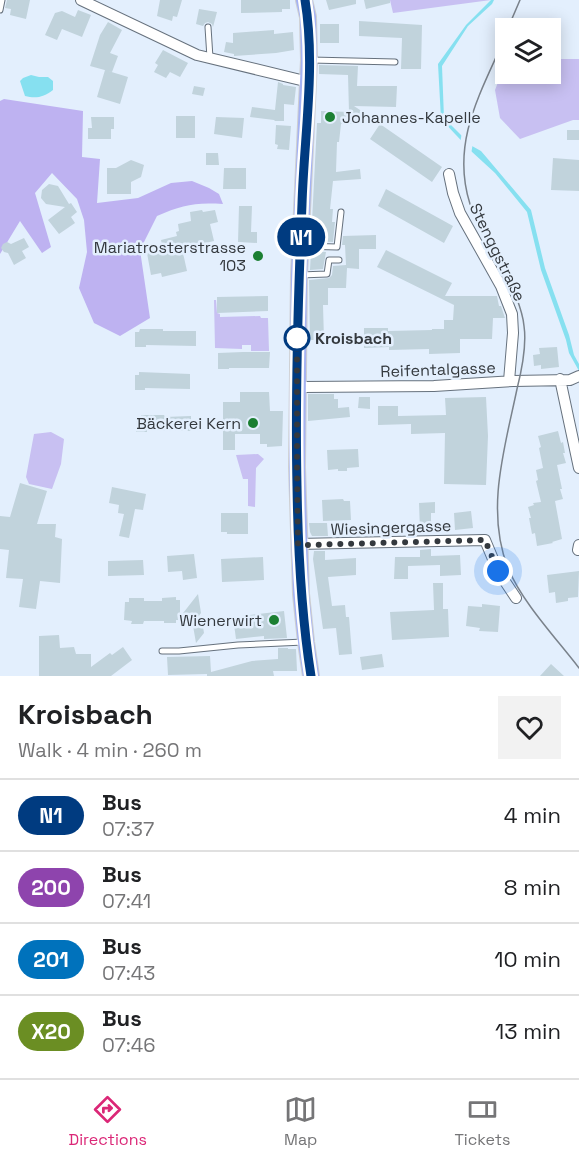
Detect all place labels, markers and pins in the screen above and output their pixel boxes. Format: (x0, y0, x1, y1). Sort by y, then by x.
place label: Johannes-Kapelle (342, 107, 481, 128)
marker: Johannes-Kapelle (323, 110, 337, 124)
place label: Mariatrosterstrasse 103 (94, 237, 246, 276)
marker: Mariatrosterstrasse 103 (251, 249, 265, 263)
marker: Kroisbach (284, 325, 310, 351)
place label: Kroisbach (315, 328, 392, 349)
place label: Bäckerei Kern (136, 413, 241, 434)
marker: Bäckerei Kern (246, 416, 260, 430)
place label: Wienerwirt (179, 610, 262, 631)
marker: Wienerwirt (267, 613, 281, 627)

